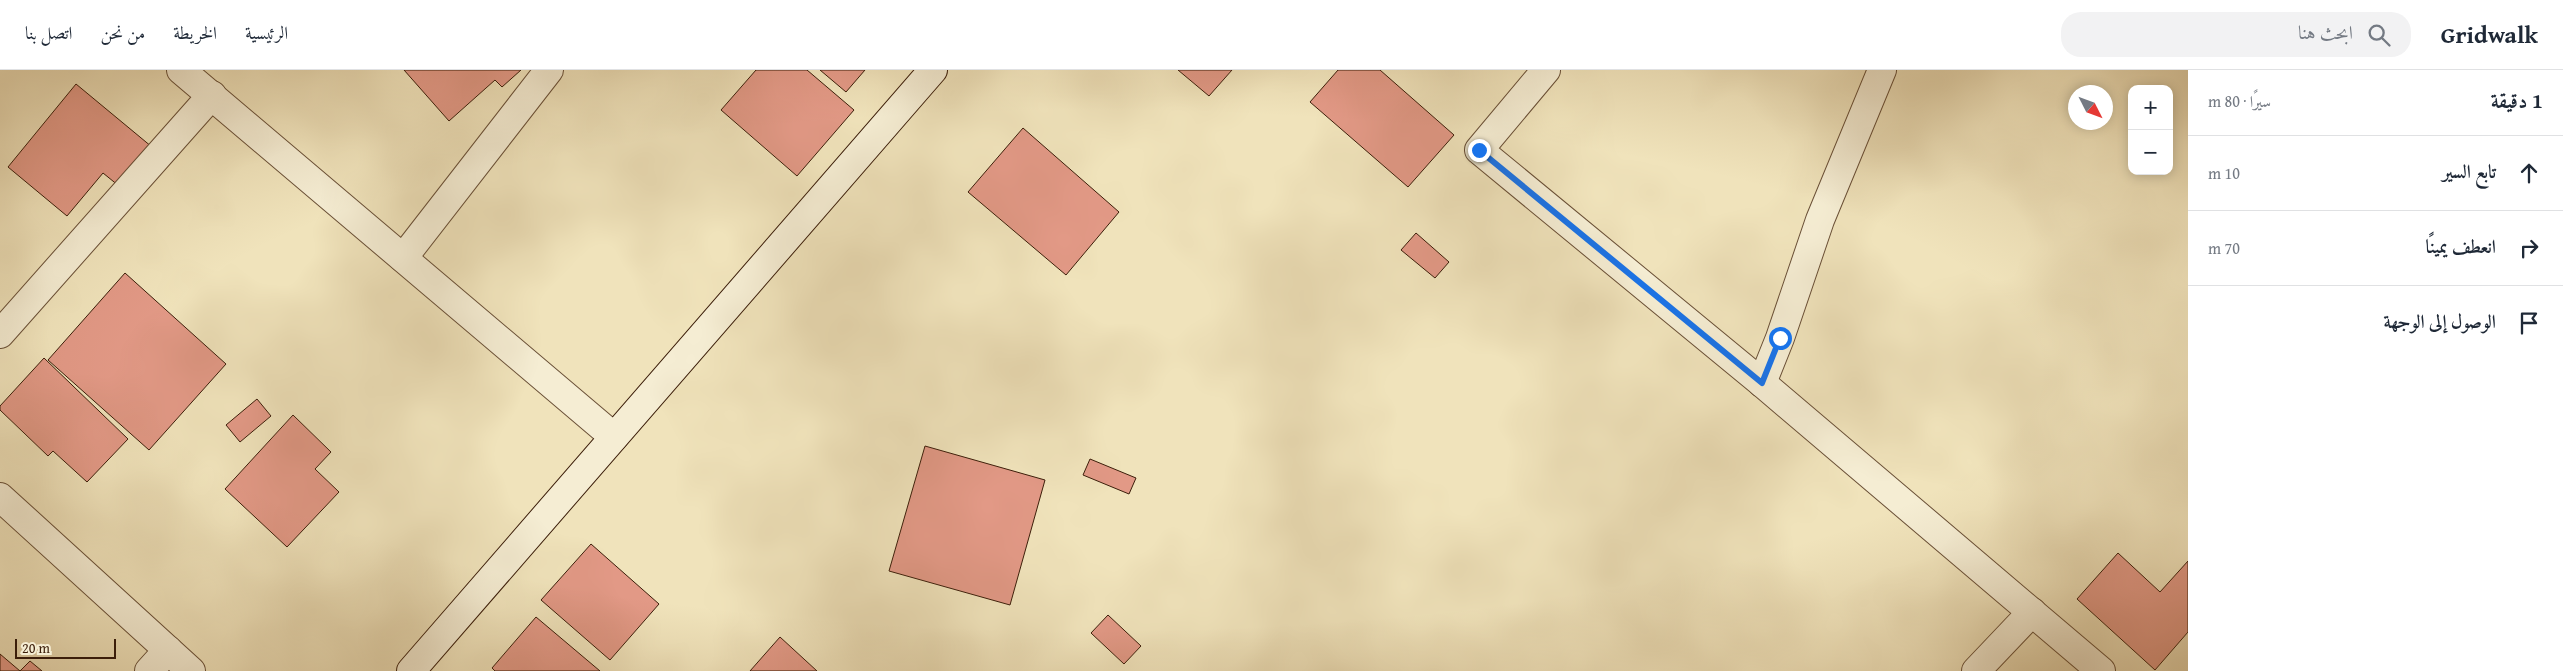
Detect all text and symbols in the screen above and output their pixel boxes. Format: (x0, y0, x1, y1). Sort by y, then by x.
search box (2061, 12, 2411, 57)
text: Gridwalk (2441, 17, 2538, 52)
text: ابحث هنا (2298, 18, 2353, 46)
text: اتصل بنا (25, 19, 72, 46)
text: من نحن (100, 19, 145, 46)
text: الخريطة (173, 19, 217, 46)
text: الرئيسية (245, 19, 288, 46)
icon: search (2365, 21, 2393, 49)
north arrow (2068, 85, 2113, 130)
map controls (2128, 85, 2173, 175)
button: + (2128, 85, 2173, 130)
text: 1 دقيقة (2491, 85, 2543, 116)
text: سيرًا · 80 m (2208, 89, 2271, 113)
button: − (2128, 130, 2173, 175)
route end (1468, 139, 1491, 162)
text: تابع السير (2442, 157, 2496, 185)
icon: ahead (2515, 159, 2543, 187)
text: 10 m (2208, 161, 2240, 185)
text: انعطف يمينًا (2426, 232, 2496, 260)
icon: right (2515, 234, 2543, 262)
text: 70 m (2208, 236, 2240, 260)
text: الوصول إلى الوجهة (2384, 307, 2496, 335)
icon: arrive (2515, 309, 2543, 337)
route start (1769, 327, 1792, 350)
scale bar (15, 636, 116, 659)
text: 20 m (22, 638, 50, 658)

